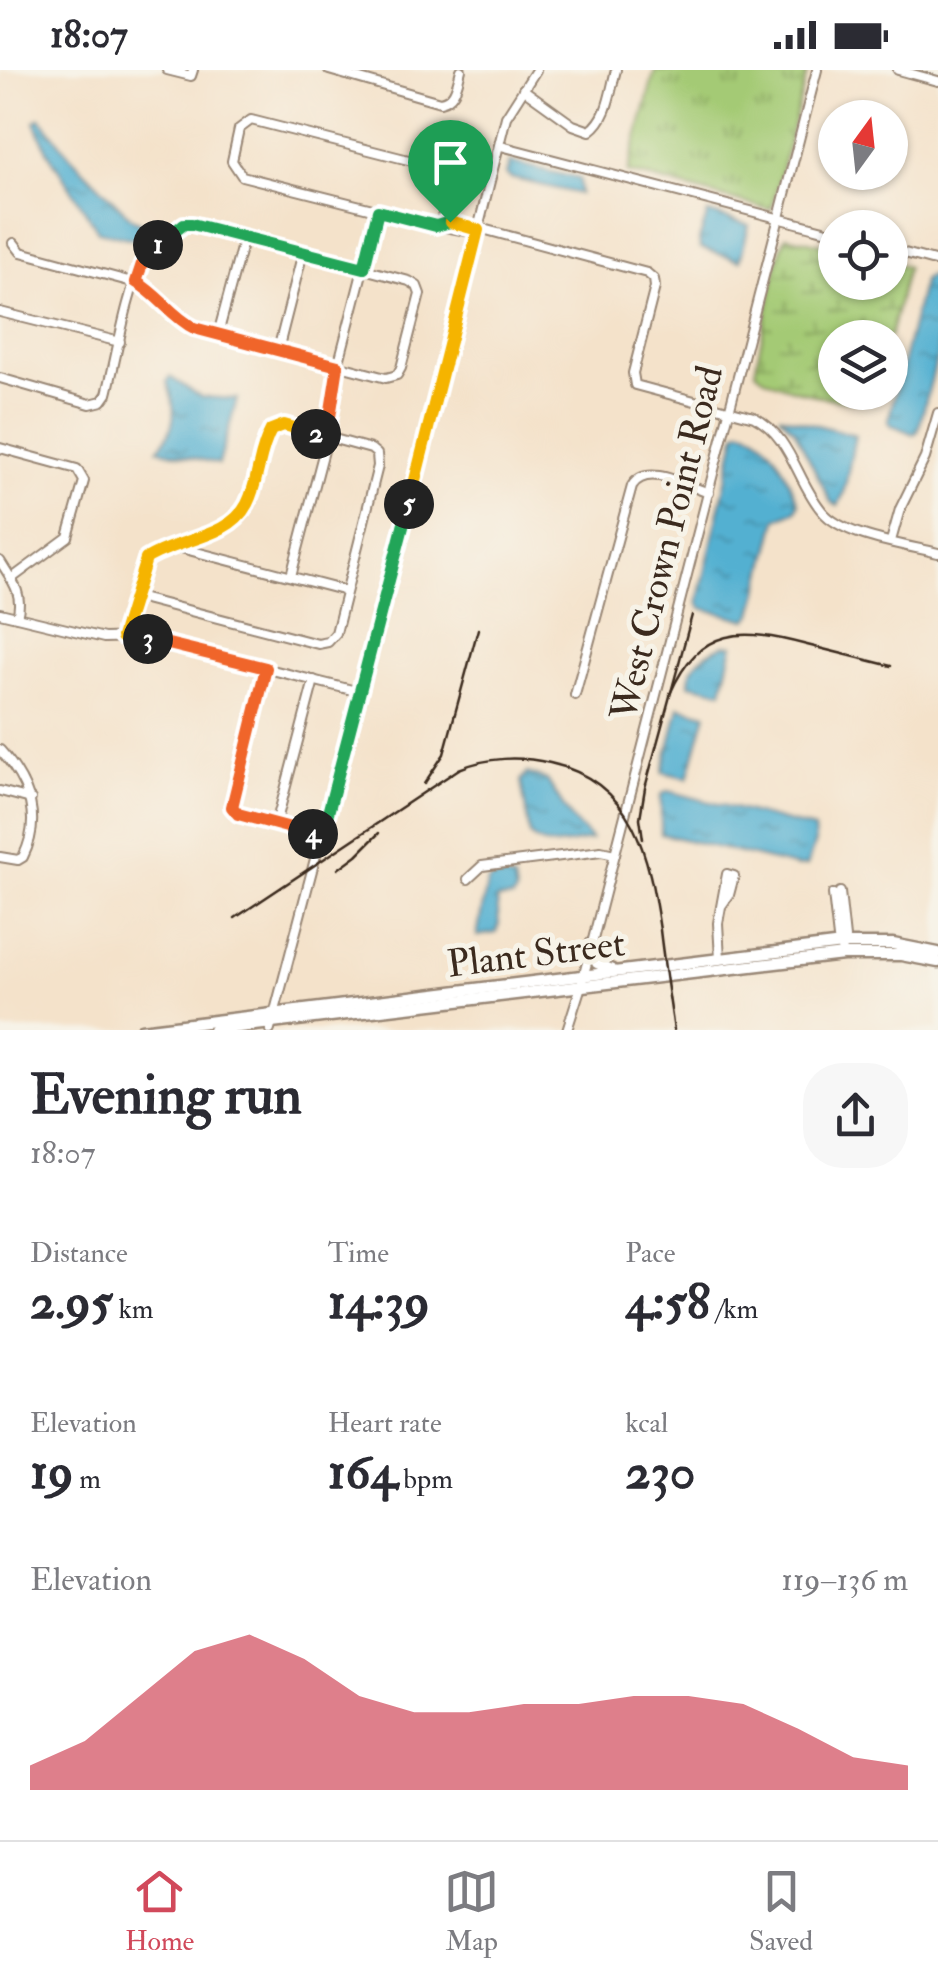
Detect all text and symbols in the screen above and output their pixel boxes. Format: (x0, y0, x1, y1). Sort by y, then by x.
text: 18:07 (50, 11, 128, 59)
north arrow (818, 100, 908, 190)
map controls (818, 100, 908, 410)
pin (408, 120, 493, 223)
icon: arrive (423, 135, 478, 190)
button: locate (818, 210, 908, 300)
pin: 1 (133, 220, 183, 270)
text: 1 (153, 227, 163, 262)
button: layers (818, 320, 908, 410)
street label: West Crown Point Road (599, 361, 734, 726)
pin: 2 (291, 409, 341, 459)
text: 2 (309, 416, 323, 451)
pin: 5 (384, 479, 434, 529)
text: 5 (403, 486, 415, 521)
pin: 3 (123, 614, 173, 664)
text: 3 (143, 621, 153, 656)
pin: 4 (288, 809, 338, 859)
text: 4 (305, 816, 321, 851)
street label: Plant Street (444, 919, 628, 989)
text: Evening run (30, 1061, 302, 1130)
button: share (803, 1063, 908, 1168)
text: 18:07 (30, 1133, 95, 1173)
text: Distance (30, 1236, 128, 1271)
text: Time (328, 1236, 389, 1271)
text: Pace (625, 1236, 676, 1271)
text: 2.95 (30, 1271, 113, 1334)
text: 14:39 (328, 1271, 430, 1334)
text: 4:58 (625, 1271, 710, 1334)
text: km (113, 1292, 154, 1327)
text: /km (710, 1292, 758, 1327)
text: Elevation (30, 1406, 137, 1441)
text: Heart rate (328, 1406, 442, 1441)
text: kcal (625, 1406, 668, 1441)
text: 19 (30, 1441, 73, 1504)
text: 164 (328, 1441, 397, 1504)
text: 230 (625, 1441, 696, 1504)
text: m (73, 1462, 101, 1497)
text: bpm (397, 1462, 453, 1497)
text: Elevation (30, 1560, 152, 1600)
text: 119–136 m (781, 1560, 908, 1600)
tab: Home (125, 1864, 194, 1959)
tab: Map (444, 1864, 499, 1959)
tab: Saved (749, 1864, 813, 1959)

